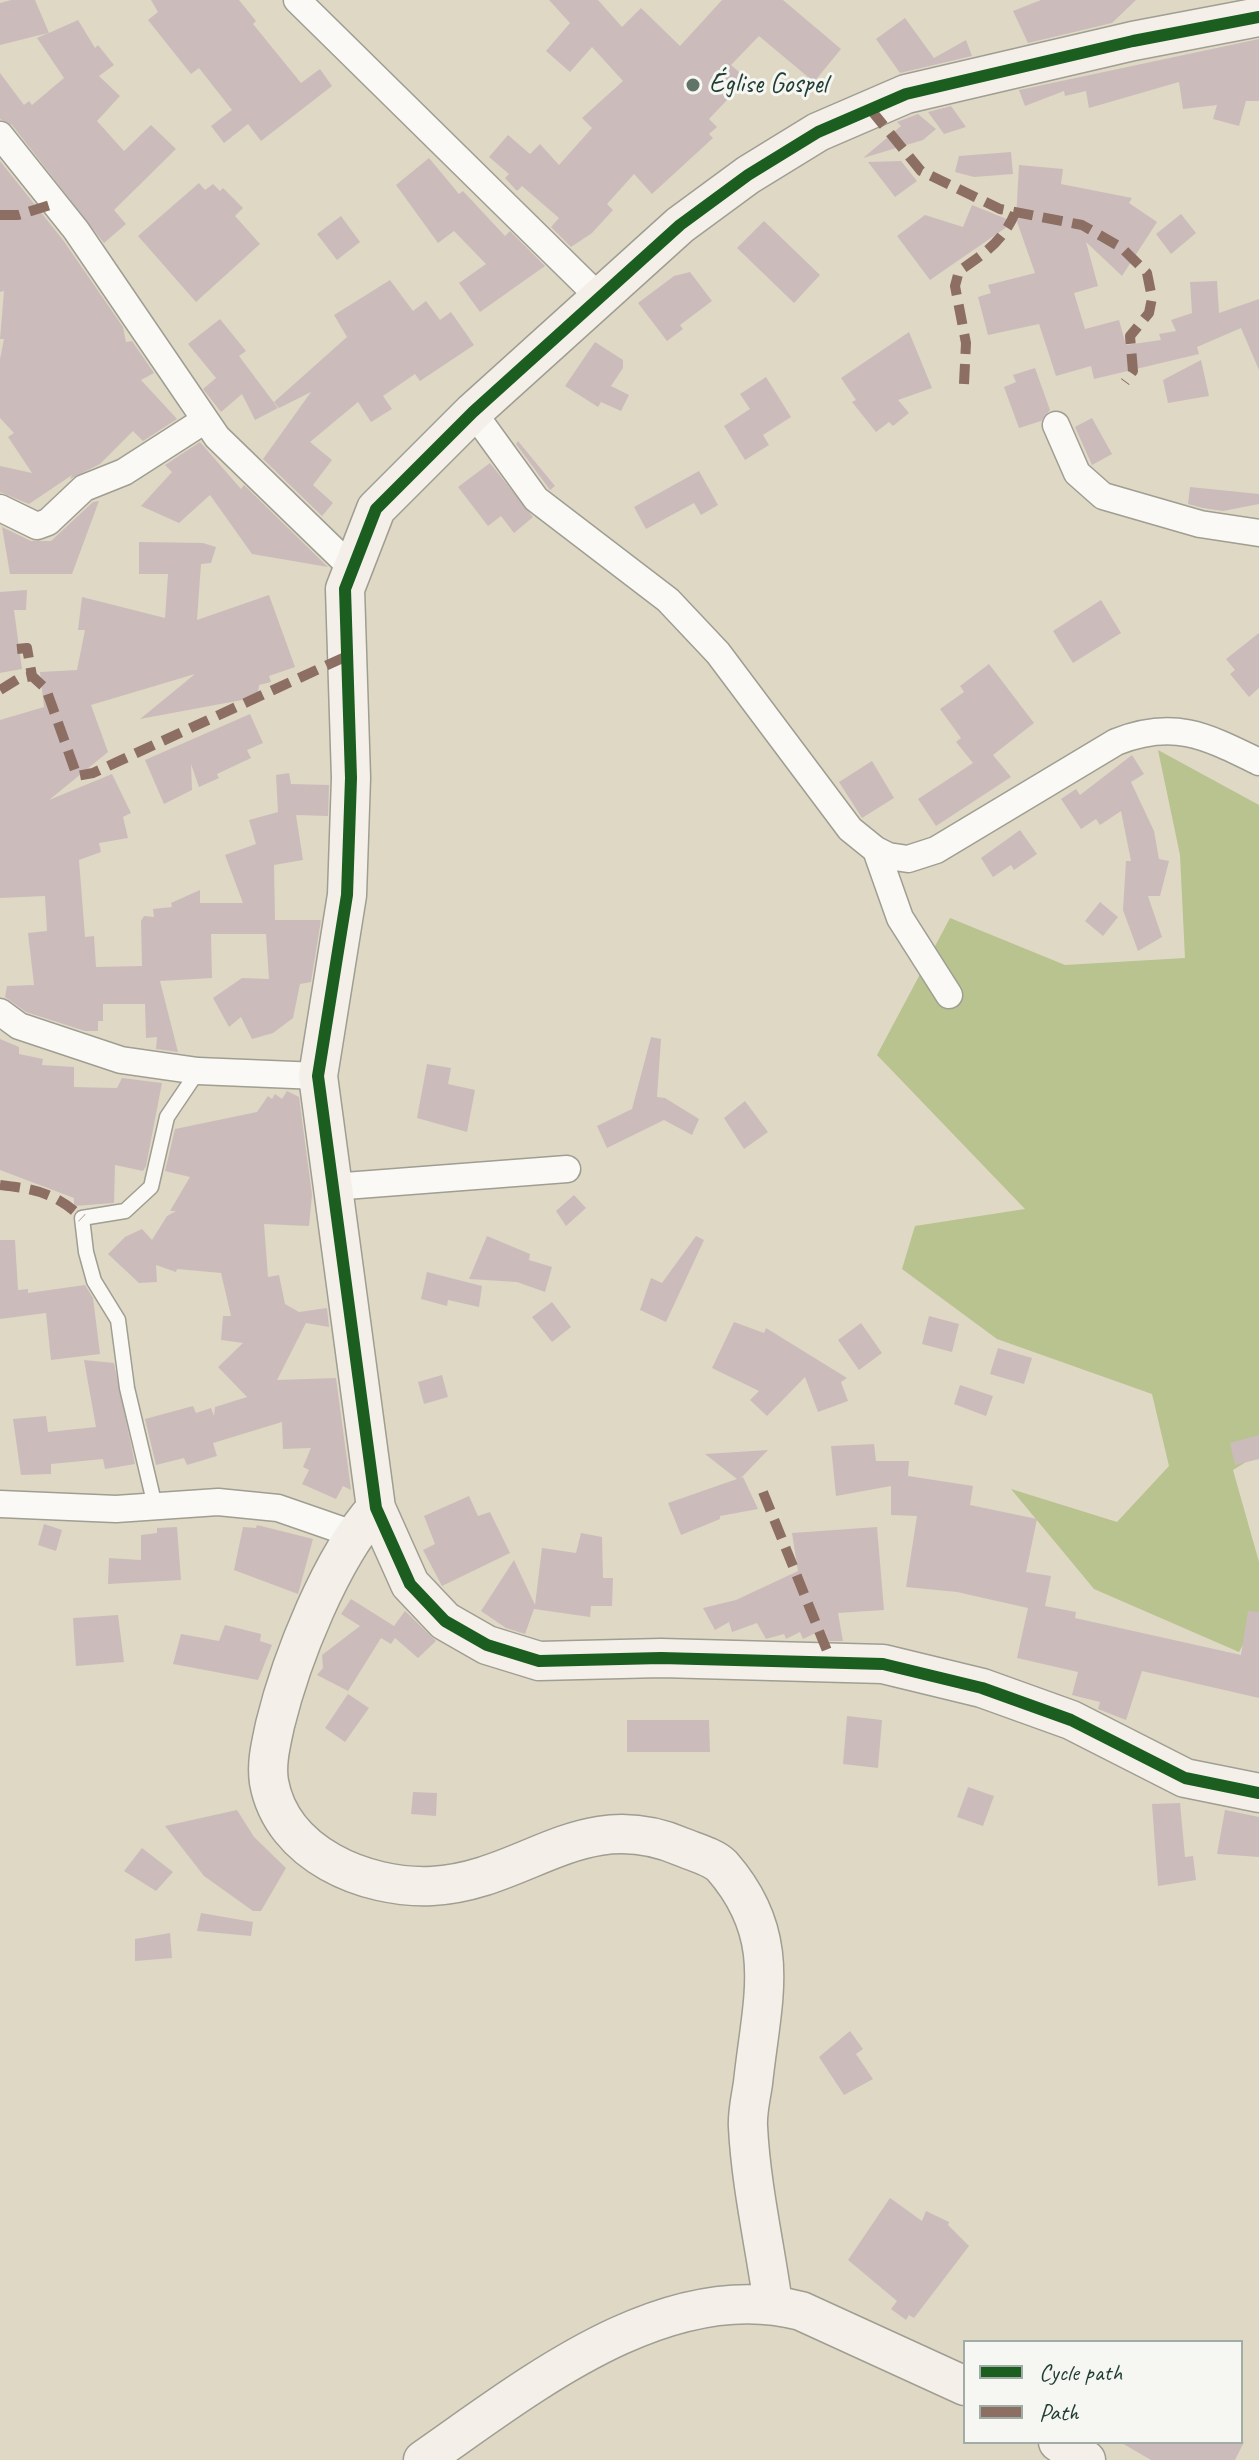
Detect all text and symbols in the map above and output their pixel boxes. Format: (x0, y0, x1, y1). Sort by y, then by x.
place label: Église Gospel (709, 68, 827, 102)
marker: Église Gospel (684, 76, 702, 94)
legend (963, 2340, 1243, 2444)
text: Cycle path (1039, 2357, 1122, 2387)
text: Path (1039, 2397, 1079, 2427)

